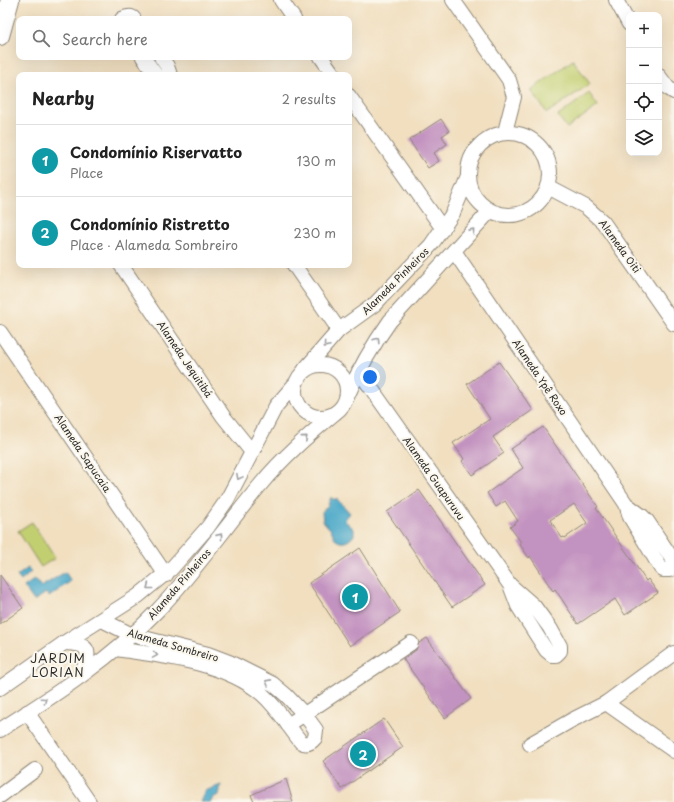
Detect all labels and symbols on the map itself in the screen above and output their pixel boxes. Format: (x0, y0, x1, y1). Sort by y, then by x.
street label: Alameda Oiti (596, 216, 645, 276)
one-way arrow (467, 229, 474, 236)
street label: Alameda Pinheiros (358, 243, 432, 318)
street label: Alameda Jequitibá (154, 317, 217, 401)
street label: Alameda Ypê Roxo (509, 336, 572, 418)
one-way arrow (372, 337, 380, 344)
one-way arrow (324, 340, 331, 348)
your location (360, 367, 380, 387)
street label: Alameda Sapucaia (52, 411, 116, 495)
street label: Alameda Guapuruvu (400, 433, 469, 523)
one-way arrow (300, 436, 308, 443)
one-way arrow (236, 472, 244, 480)
one-way arrow (215, 534, 222, 541)
street label: Alameda Pinheiros (144, 545, 214, 622)
pin: 1 (342, 582, 368, 612)
one-way arrow (147, 583, 154, 590)
street label: Alameda Sombreiro (126, 624, 221, 665)
district label: JARDIM LORIAN (30, 649, 86, 681)
one-way arrow (152, 650, 158, 659)
one-way arrow (265, 679, 272, 687)
one-way arrow (40, 697, 47, 705)
pin: 2 (350, 739, 376, 769)

